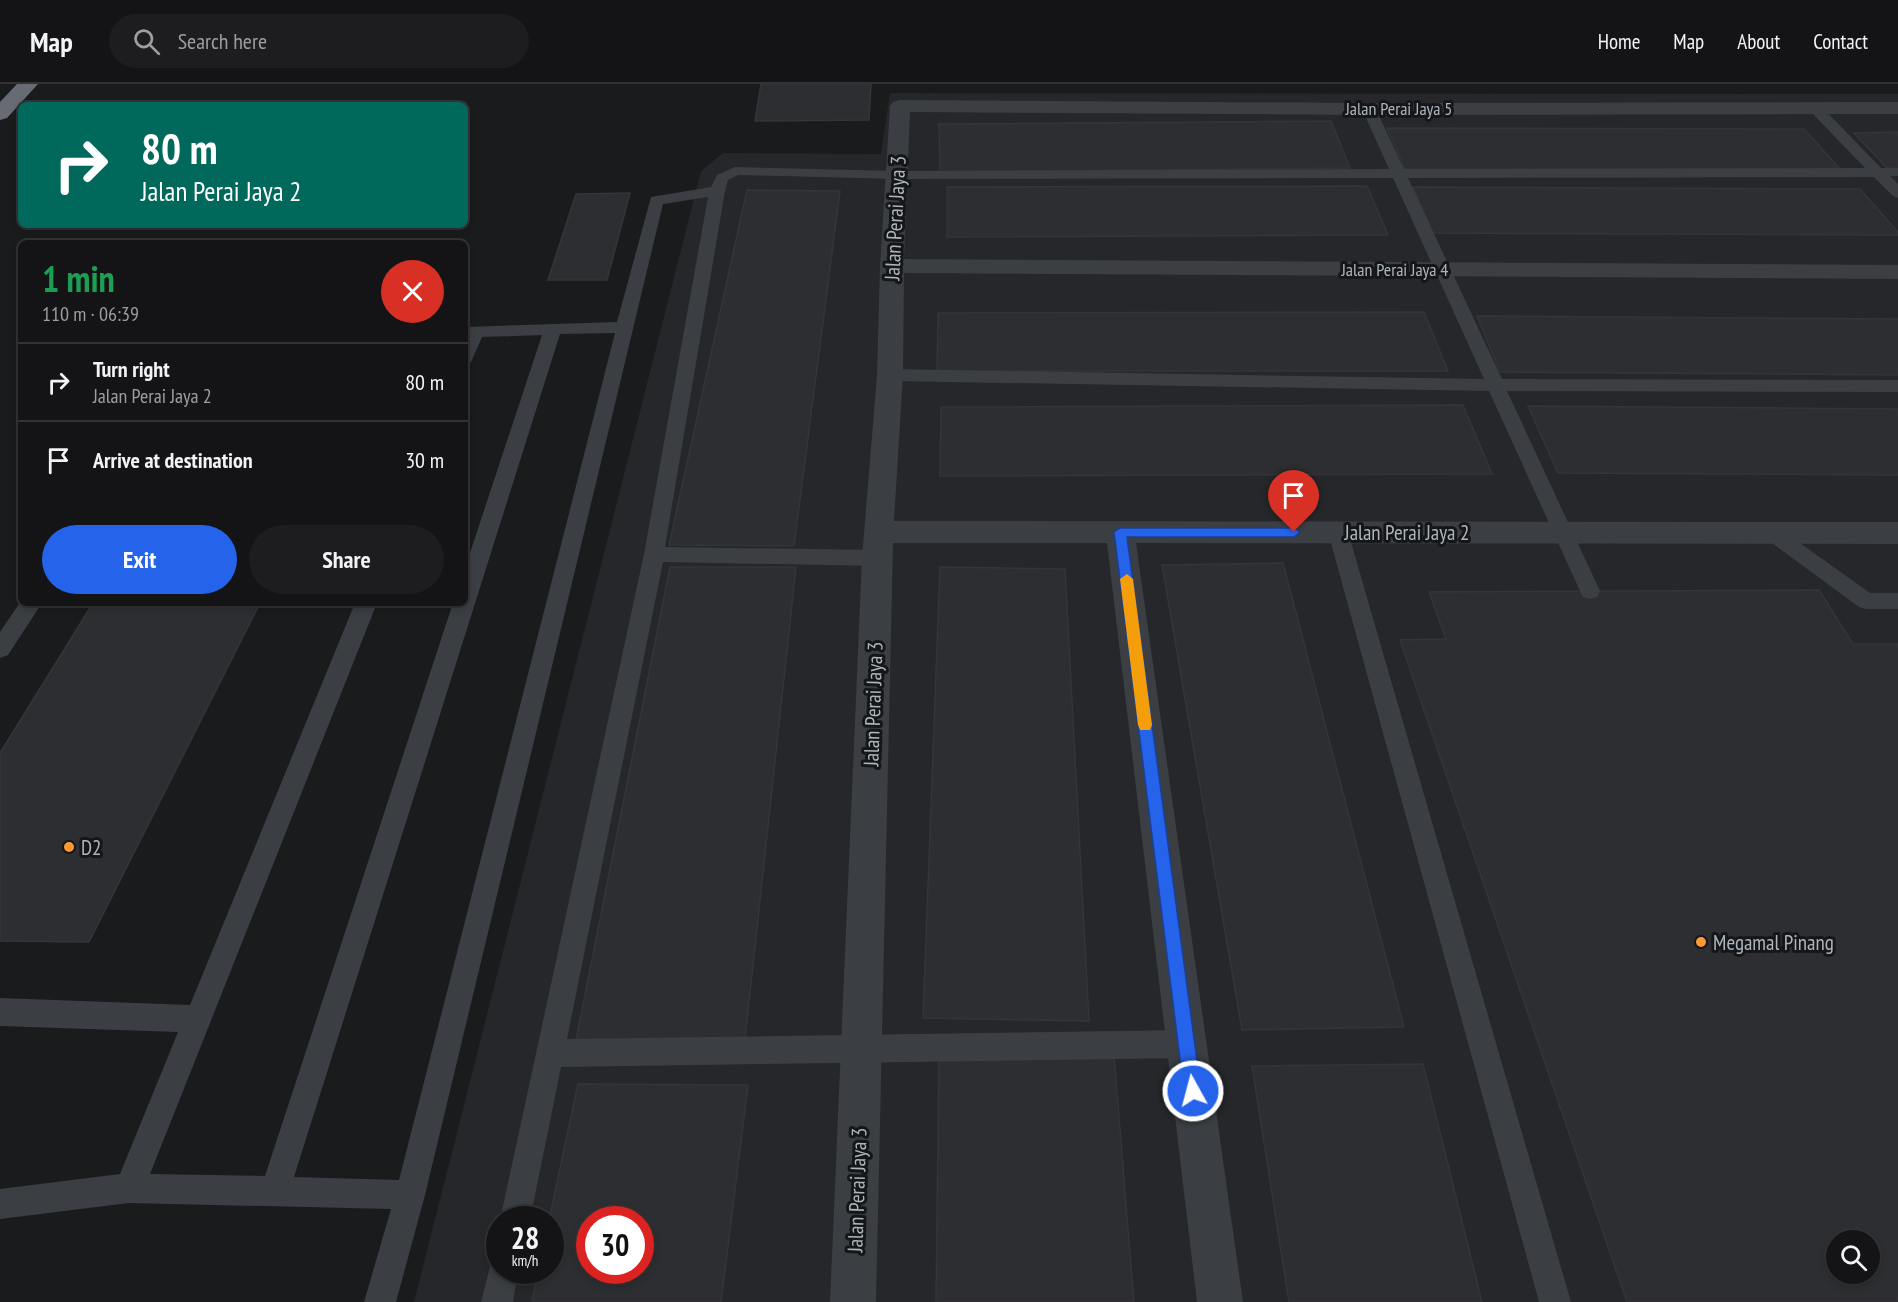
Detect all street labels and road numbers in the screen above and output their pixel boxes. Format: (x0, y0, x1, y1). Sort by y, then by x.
street label: Jalan Perai Jaya 5 (1345, 97, 1452, 120)
street label: Jalan Perai Jaya 3 (878, 155, 912, 282)
street label: Jalan Perai Jaya 4 (1341, 258, 1448, 281)
street label: Jalan Perai Jaya 2 (1344, 519, 1469, 546)
street label: Jalan Perai Jaya 3 (857, 641, 889, 768)
street label: Jalan Perai Jaya 3 (841, 1127, 873, 1254)

